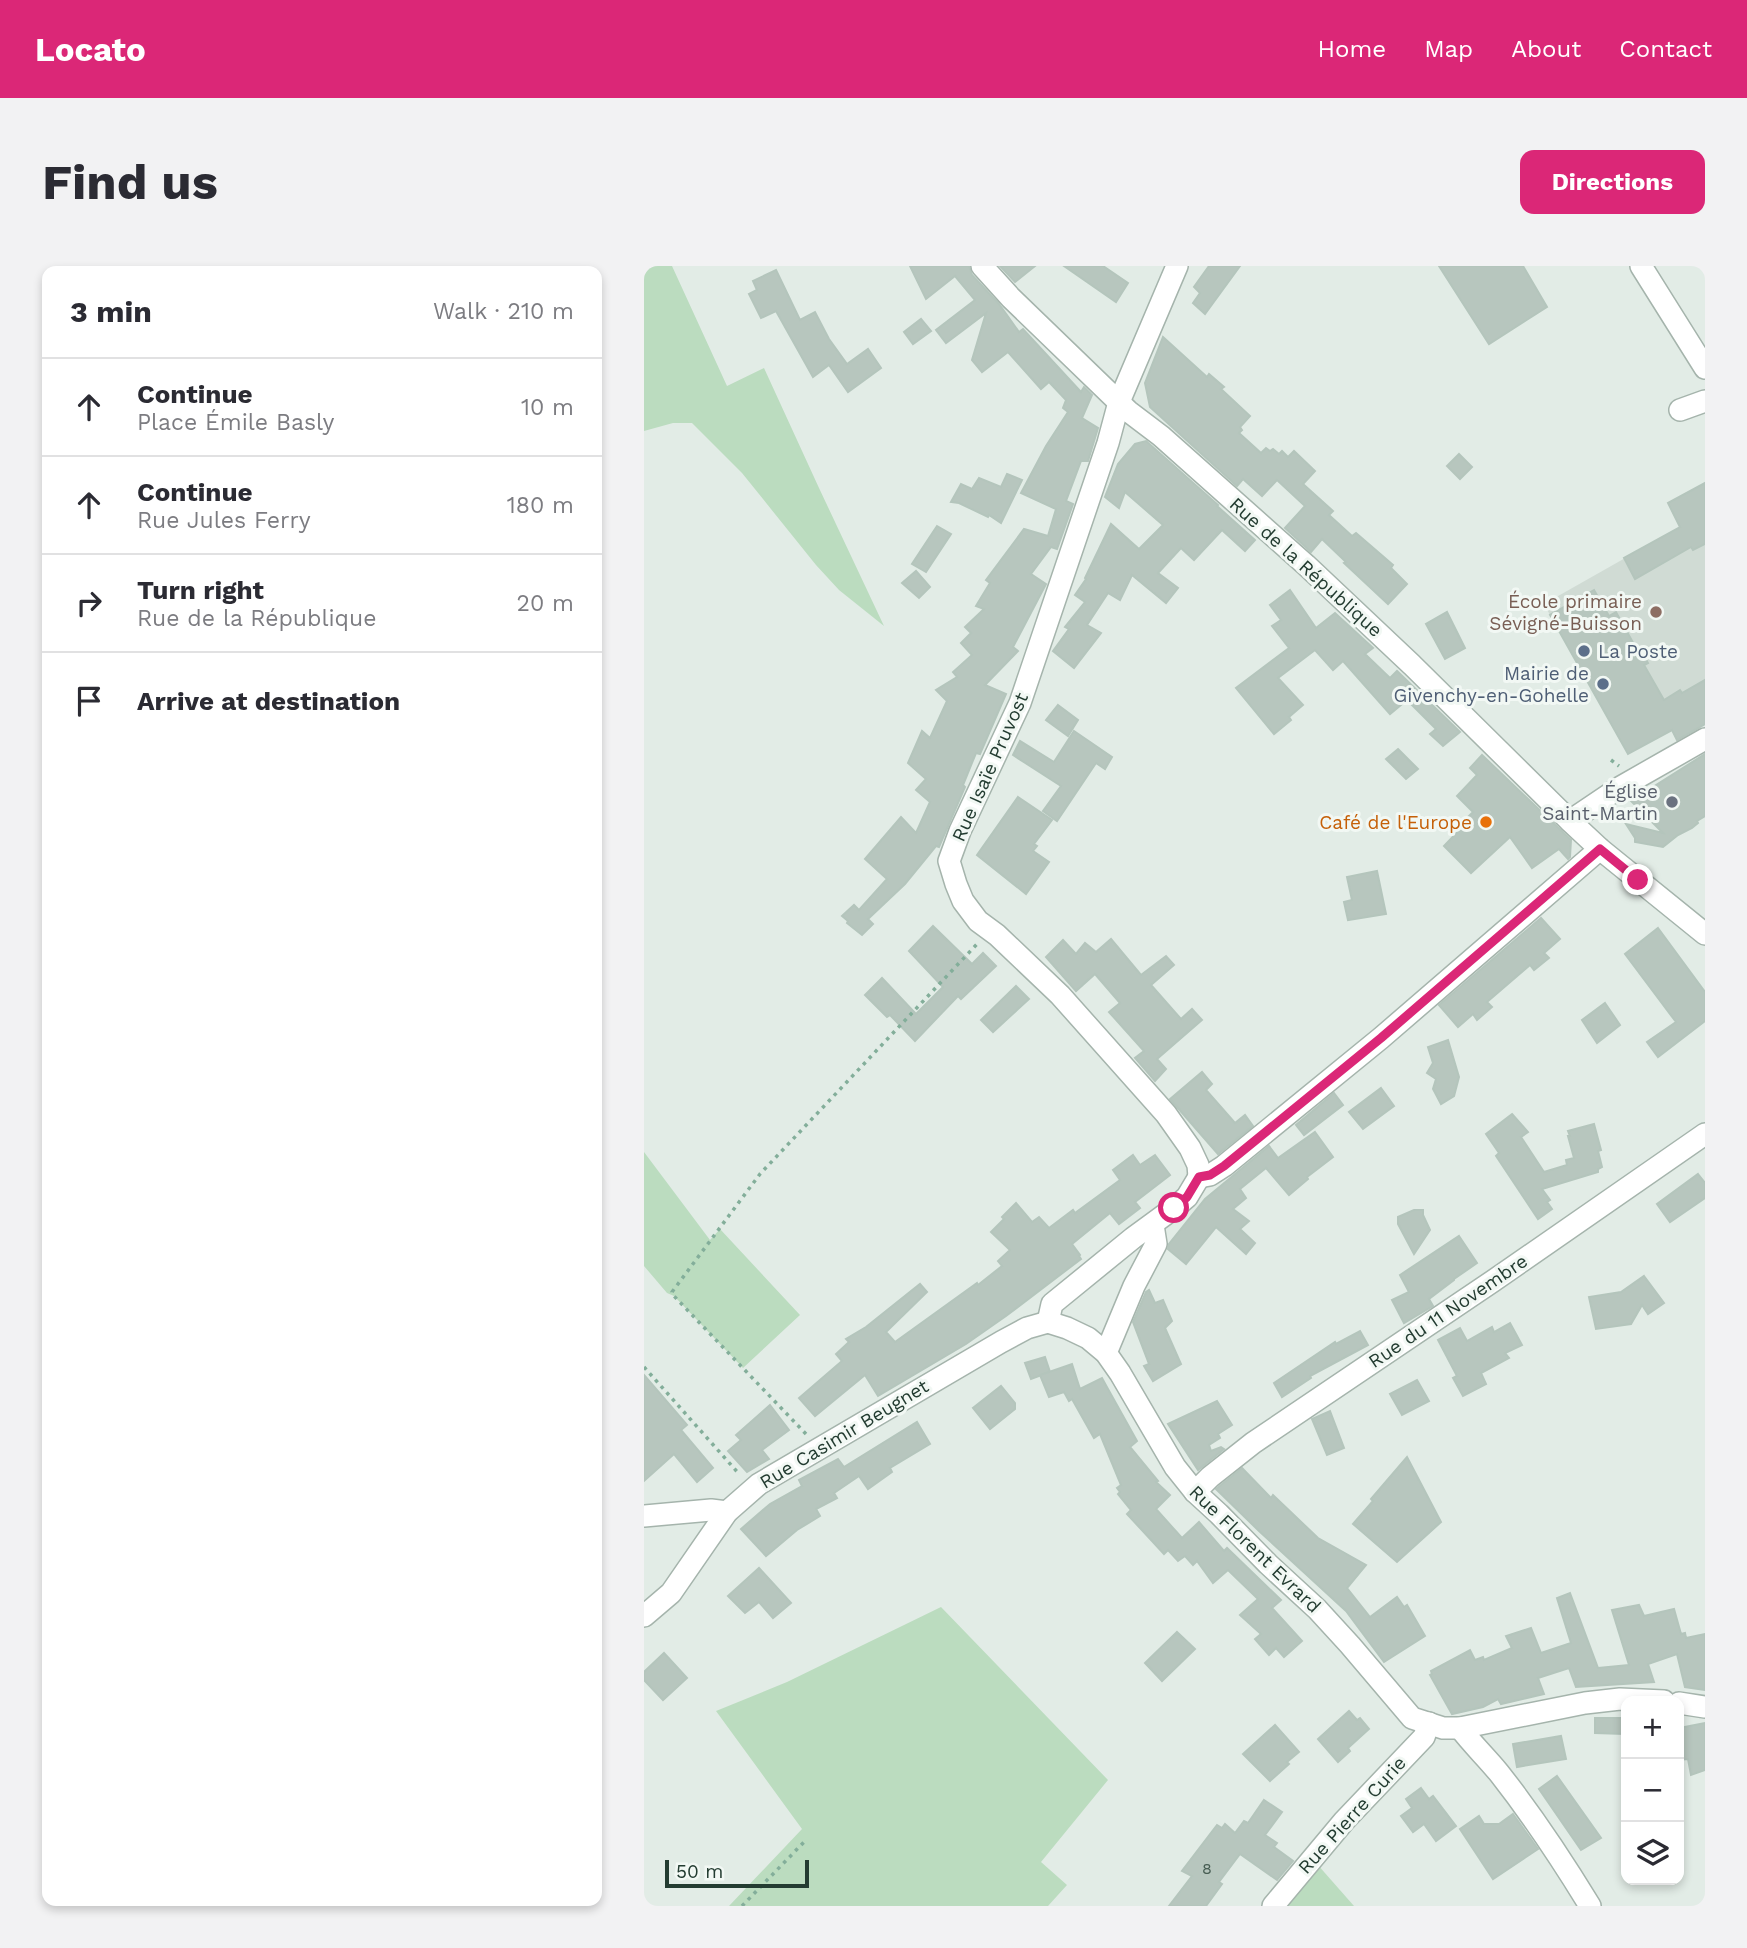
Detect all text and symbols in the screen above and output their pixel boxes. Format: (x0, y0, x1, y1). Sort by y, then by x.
text: Locato (35, 30, 146, 69)
text: Home (1318, 35, 1386, 63)
text: Map (1424, 35, 1473, 63)
text: About (1511, 35, 1581, 63)
text: Contact (1619, 35, 1712, 63)
button: Directions (1520, 150, 1705, 214)
text: Find us (42, 153, 218, 211)
text: 3 min (70, 294, 152, 329)
text: Walk · 210 m (433, 298, 574, 325)
text: Continue (137, 379, 253, 409)
icon: ahead (70, 388, 108, 426)
text: 10 m (521, 394, 574, 421)
text: Place Émile Basly (137, 409, 334, 436)
text: Continue (137, 477, 253, 507)
icon: ahead (70, 486, 108, 524)
text: 180 m (507, 492, 574, 519)
street label: Rue de la République (1225, 492, 1387, 642)
text: Rue Jules Ferry (137, 507, 311, 534)
text: Turn right (137, 575, 264, 605)
icon: right (70, 584, 108, 622)
text: 20 m (517, 590, 574, 617)
place label: École primaire Sévigné-Buisson (1489, 590, 1642, 635)
marker: École primaire Sévigné-Buisson (1648, 604, 1664, 620)
text: Rue de la République (137, 605, 377, 632)
place label: La Poste (1598, 640, 1678, 663)
marker: La Poste (1576, 643, 1592, 659)
place label: Mairie de Givenchy-en-Gohelle (1394, 662, 1589, 707)
marker: Mairie de Givenchy-en-Gohelle (1595, 676, 1611, 692)
icon: arrive (70, 682, 108, 720)
text: Arrive at destination (137, 686, 400, 716)
street label: Rue Isaïe Pruvost (947, 689, 1033, 845)
place label: Église Saint-Martin (1542, 780, 1658, 825)
marker: Église Saint-Martin (1664, 794, 1680, 810)
place label: Café de l'Europe (1319, 811, 1472, 834)
marker: Café de l'Europe (1478, 814, 1494, 830)
route end (1622, 864, 1653, 895)
route start (1158, 1192, 1189, 1223)
street label: Rue du 11 Novembre (1364, 1249, 1532, 1373)
street label: Rue Casimir Beugnet (755, 1374, 933, 1494)
street label: Rue Florent Evrard (1184, 1480, 1326, 1618)
map controls (1621, 1696, 1684, 1885)
button: + (1621, 1696, 1684, 1759)
street label: Rue Pierre Curie (1293, 1751, 1411, 1879)
button: − (1621, 1759, 1684, 1822)
button: layers (1621, 1822, 1684, 1885)
scale bar (665, 1857, 808, 1889)
house number: 8 (1202, 1859, 1212, 1878)
text: 50 m (676, 1860, 723, 1883)

